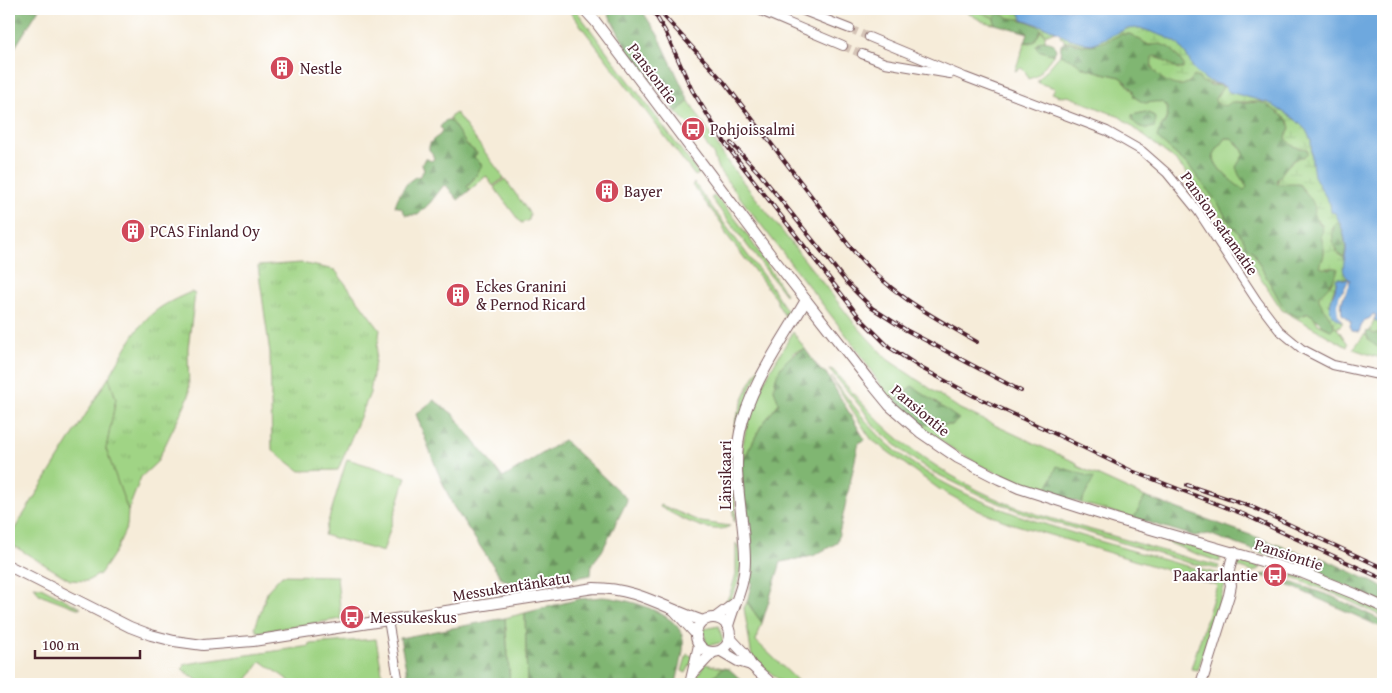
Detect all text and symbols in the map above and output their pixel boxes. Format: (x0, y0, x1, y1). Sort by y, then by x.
street label: Pansiontie (622, 38, 684, 108)
building icon: Nestle (269, 55, 295, 81)
place label: Nestle (300, 56, 342, 80)
bus stop icon: Pohjoissalmi (680, 116, 706, 142)
place label: Pohjoissalmi (710, 117, 796, 141)
street label: Pansion satamatie (1175, 166, 1265, 280)
building icon: Bayer (594, 178, 620, 204)
place label: Bayer (624, 179, 663, 203)
building icon: PCAS Finland Oy (120, 218, 146, 244)
place label: PCAS Finland Oy (150, 219, 260, 243)
place label: Eckes Granini & Pernod Ricard (476, 274, 586, 316)
building icon: Eckes Granini & Pernod Ricard (445, 282, 471, 308)
street label: Pansiontie (886, 378, 956, 442)
street label: Länsikaari (713, 440, 737, 510)
street label: Pansiontie (1252, 532, 1326, 576)
bus stop icon: Paakarlantie (1262, 562, 1288, 588)
place label: Paakarlantie (1173, 563, 1258, 587)
street label: Messukentänkatu (451, 565, 572, 607)
bus stop icon: Messukeskus (339, 604, 365, 630)
place label: Messukeskus (370, 605, 457, 629)
scale bar (35, 628, 140, 660)
text: 100 m (42, 634, 80, 655)

